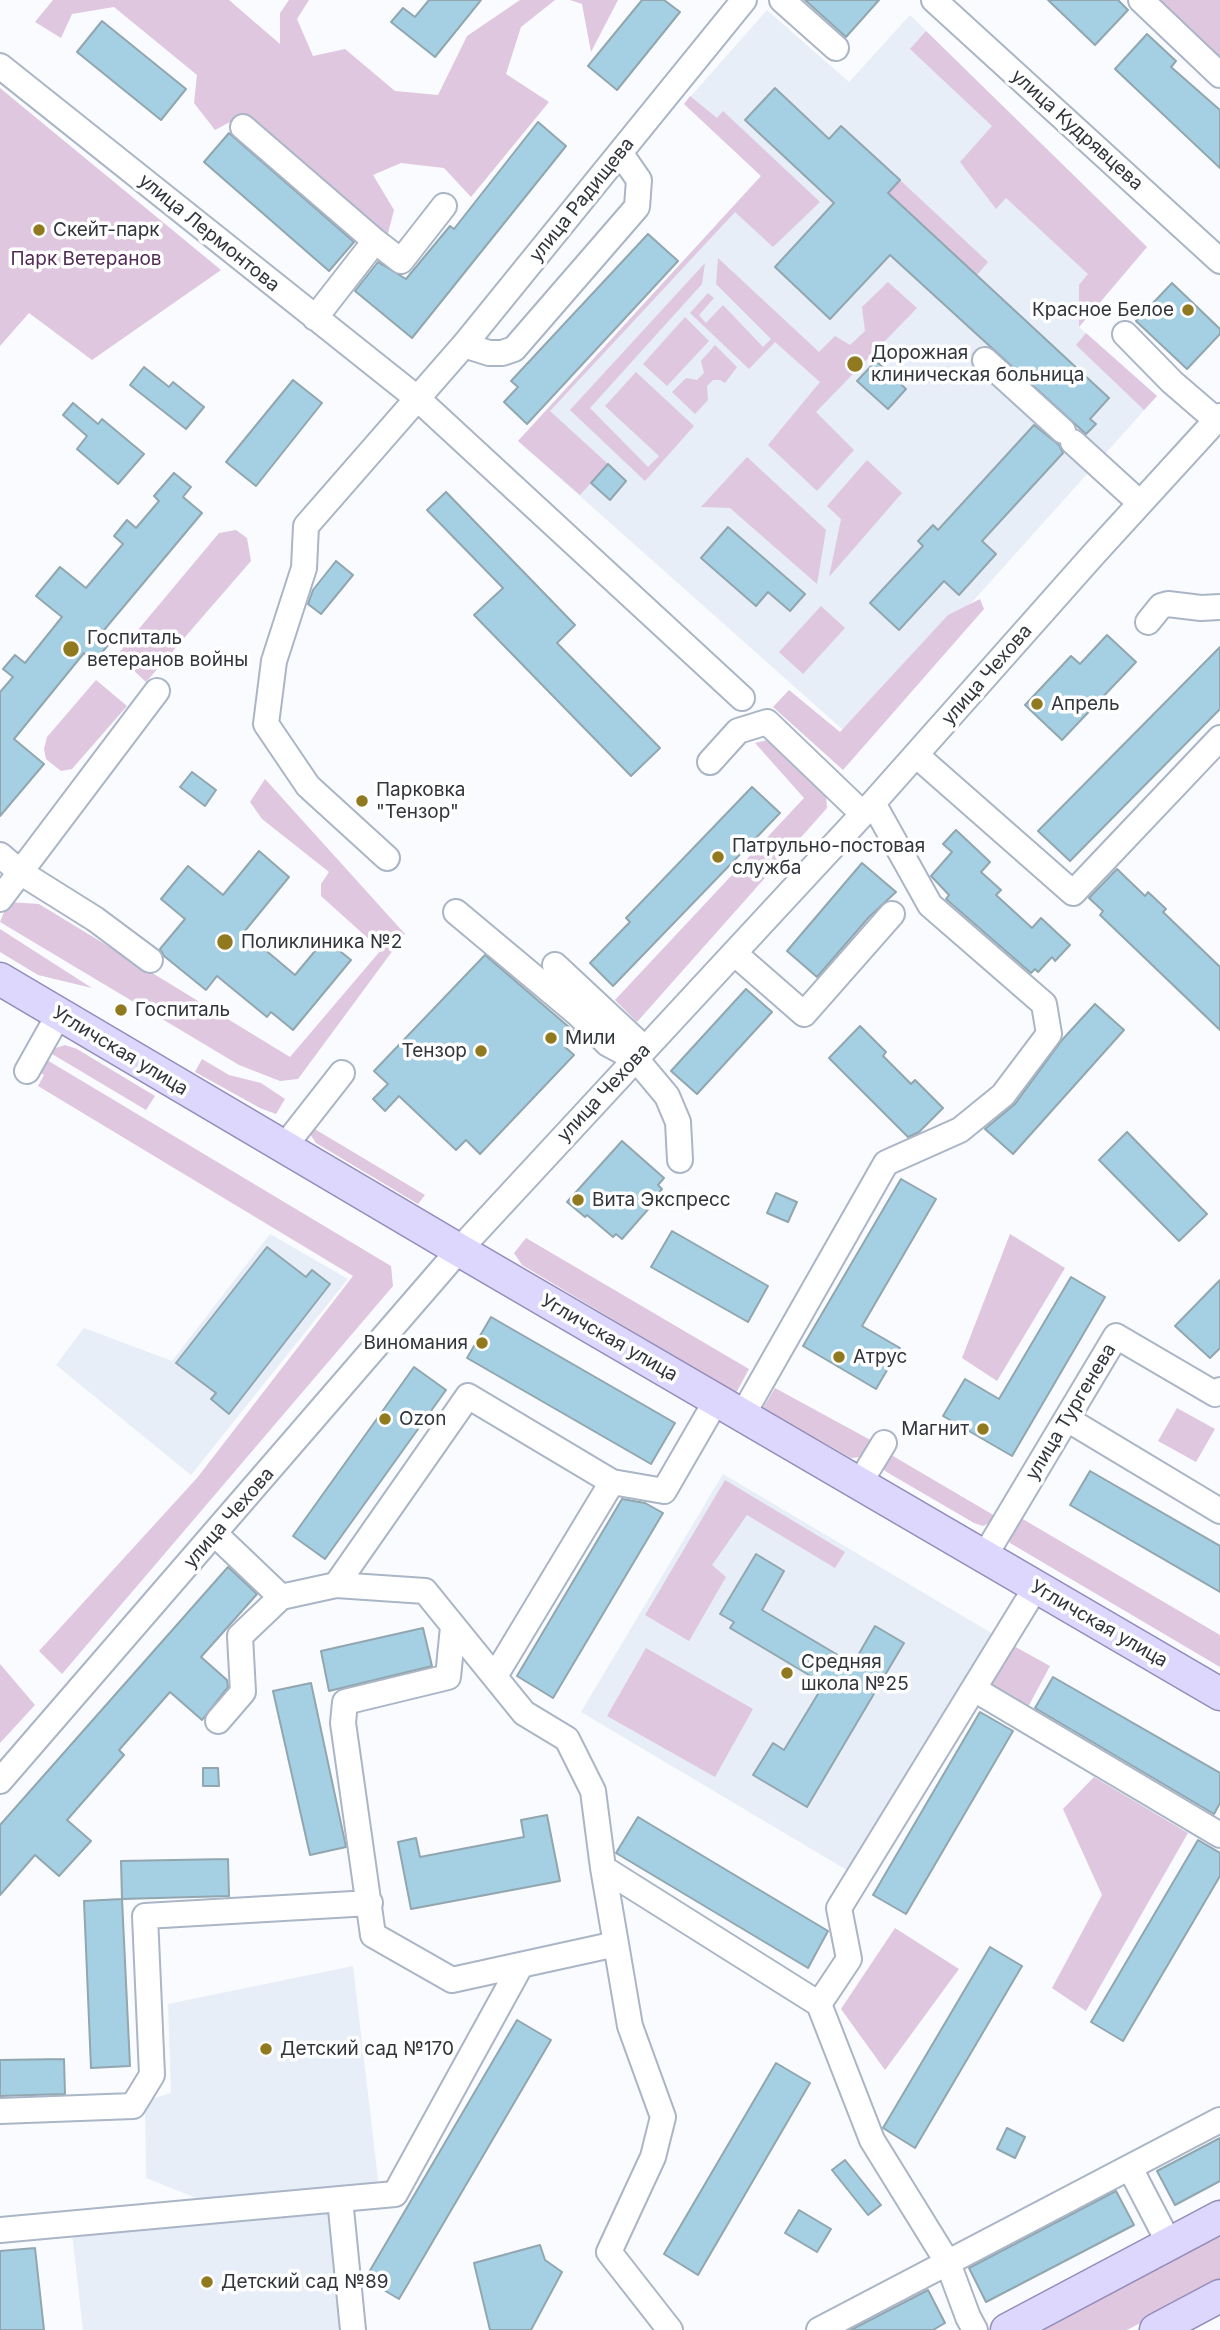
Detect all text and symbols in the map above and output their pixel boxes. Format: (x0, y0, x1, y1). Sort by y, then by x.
street label: улица Кудрявцева (1006, 65, 1148, 195)
street label: улица Радищева (525, 133, 639, 267)
street label: улица Лермонтова (134, 169, 284, 297)
place label: Скейт-парк (53, 219, 160, 241)
marker: Скейт-парк (31, 222, 47, 238)
park label: Парк Ветеранов (10, 248, 162, 270)
place label: Красное Белое (1032, 299, 1174, 321)
marker: Красное Белое (1180, 302, 1196, 318)
place label: Дорожная клиническая больница (871, 342, 1084, 386)
marker: Дорожная клиническая больница (845, 354, 865, 374)
street label: улица Чехова (937, 620, 1037, 730)
place label: Госпиталь ветеранов войны (87, 627, 248, 671)
marker: Госпиталь ветеранов войны (61, 639, 81, 659)
place label: Апрель (1051, 693, 1120, 715)
marker: Апрель (1029, 696, 1045, 712)
place label: Парковка "Тензор" (376, 779, 465, 823)
marker: Парковка "Тензор" (354, 793, 370, 809)
place label: Патрульно-постовая служба (732, 835, 925, 879)
marker: Патрульно-постовая служба (710, 849, 726, 865)
place label: Поликлиника №2 (241, 931, 402, 953)
marker: Поликлиника №2 (215, 932, 235, 952)
place label: Госпиталь (135, 999, 230, 1021)
street label: Угличская улица (48, 1001, 192, 1101)
marker: Госпиталь (113, 1002, 129, 1018)
place label: Мили (565, 1027, 616, 1049)
marker: Мили (543, 1030, 559, 1046)
street label: улица Чехова (553, 1039, 655, 1147)
place label: Тензор (401, 1040, 467, 1062)
marker: Тензор (473, 1043, 489, 1059)
place label: Вита Экспресс (592, 1189, 731, 1211)
marker: Вита Экспресс (570, 1192, 586, 1208)
street label: Угличская улица (536, 1290, 682, 1386)
place label: Виномания (363, 1332, 468, 1354)
marker: Виномания (474, 1335, 490, 1351)
street label: улица Тургенева (1021, 1339, 1121, 1485)
place label: Атрус (853, 1346, 907, 1368)
marker: Атрус (831, 1349, 847, 1365)
place label: Ozon (399, 1408, 446, 1430)
marker: Ozon (377, 1411, 393, 1427)
place label: Магнит (901, 1418, 969, 1440)
marker: Магнит (975, 1421, 991, 1437)
street label: улица Чехова (179, 1463, 279, 1573)
street label: Угличская улица (1026, 1576, 1172, 1672)
place label: Средняя школа №25 (801, 1651, 909, 1695)
marker: Средняя школа №25 (779, 1665, 795, 1681)
place label: Детский сад №170 (280, 2038, 454, 2060)
marker: Детский сад №170 (258, 2041, 274, 2057)
place label: Детский сад №89 (221, 2271, 388, 2293)
marker: Детский сад №89 (199, 2274, 215, 2290)

